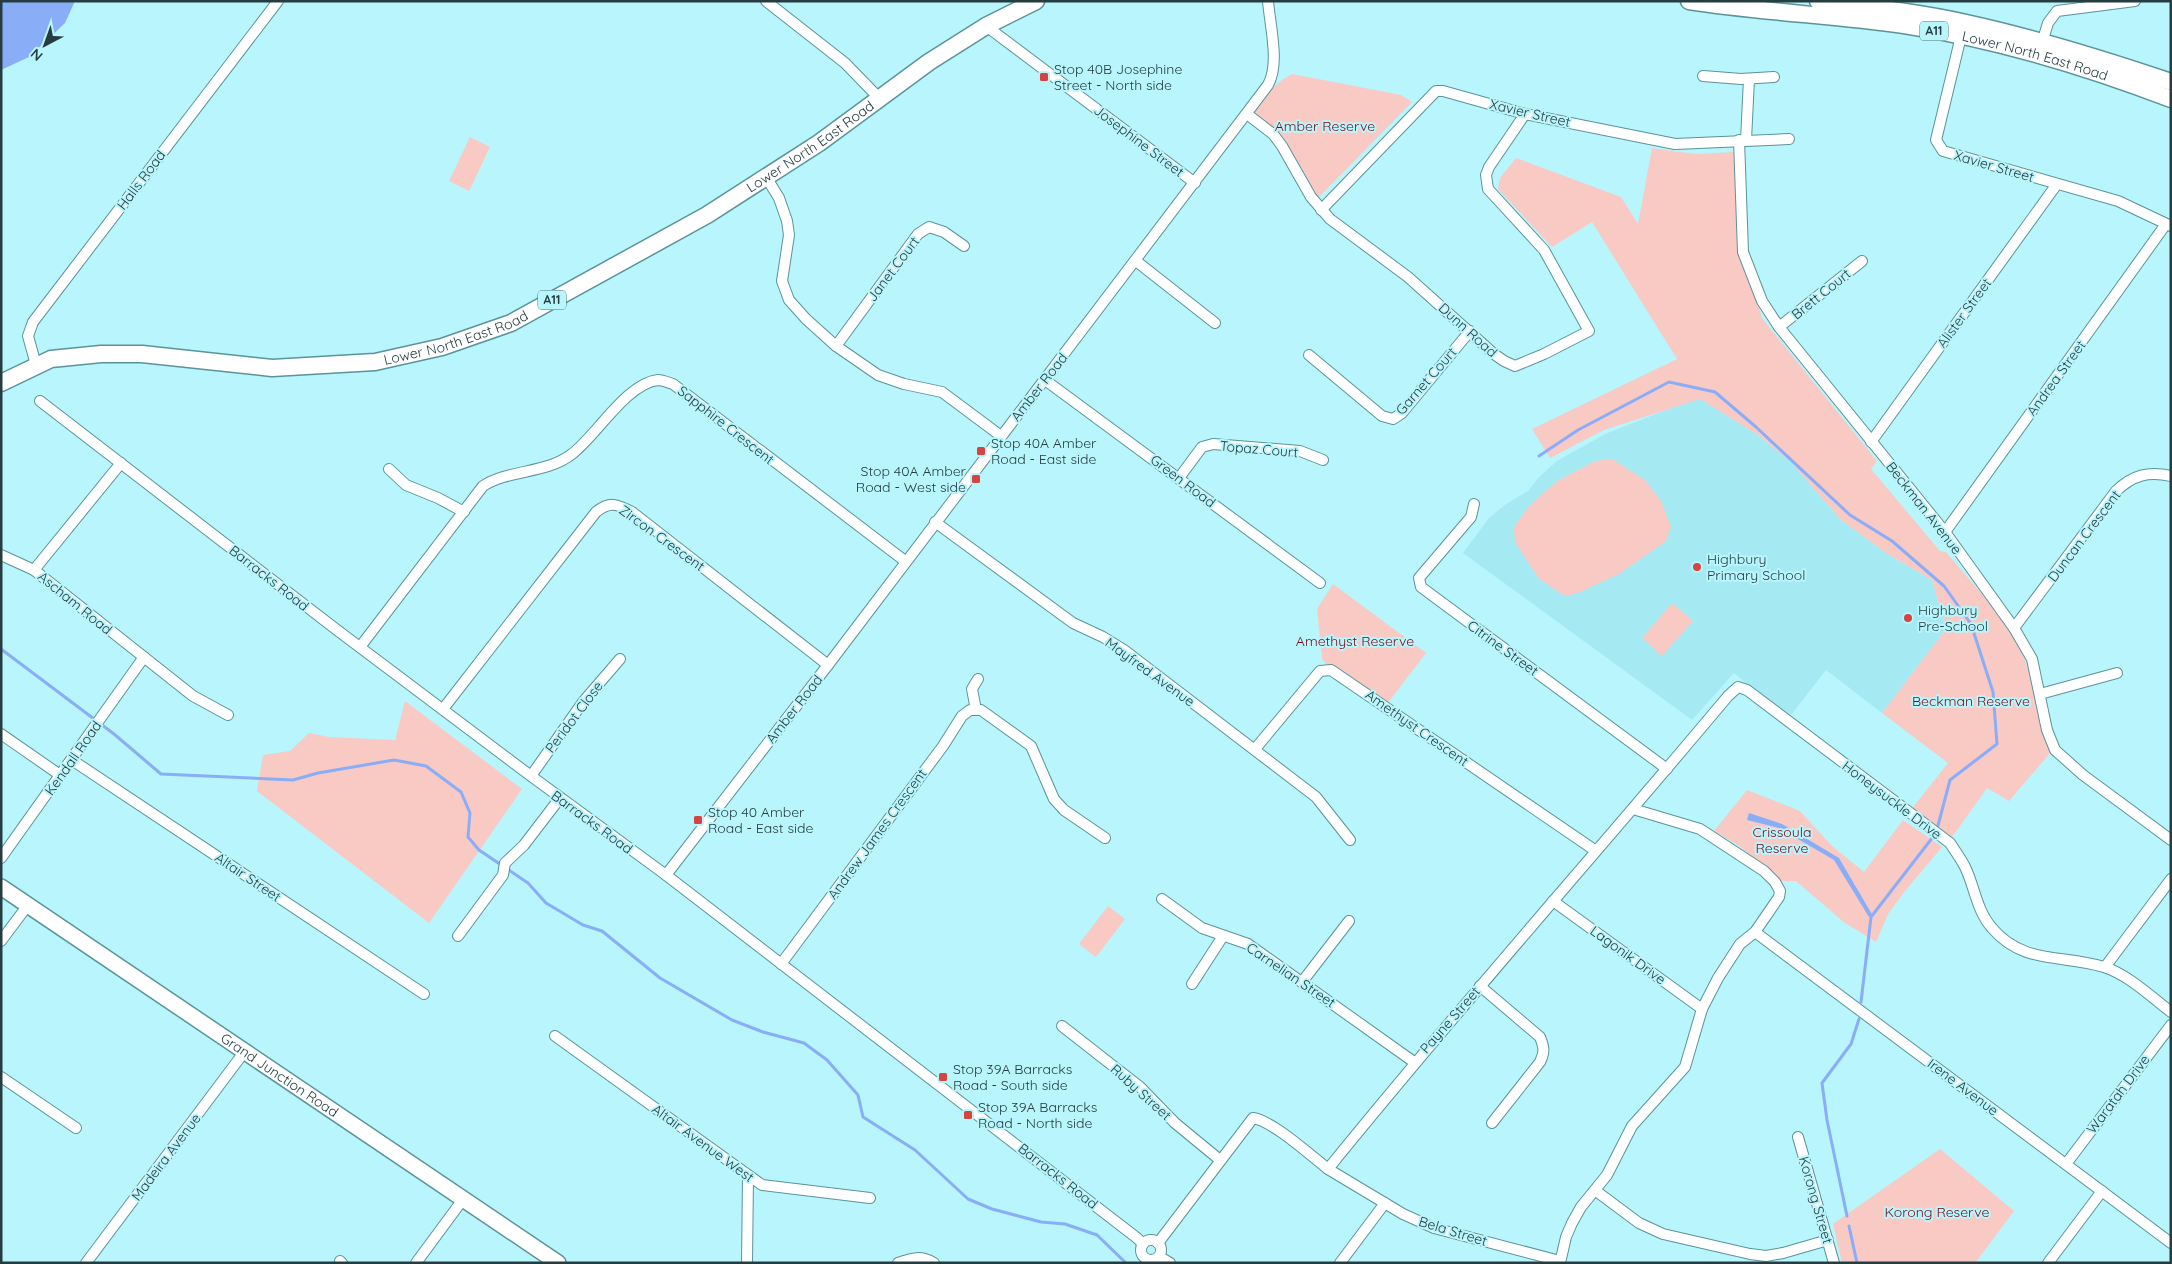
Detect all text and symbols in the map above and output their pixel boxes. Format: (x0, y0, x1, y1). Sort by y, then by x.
north arrow (20, 20, 70, 70)
road number: A11 (1920, 22, 1948, 40)
street label: Lower North East Road (1960, 27, 2110, 85)
text: N (27, 45, 46, 65)
place label: Stop 40B Josephine Street - North side (1054, 60, 1182, 94)
marker: Stop 40B Josephine Street - North side (1038, 71, 1050, 83)
street label: Xavier Street (1488, 95, 1573, 131)
street label: Lower North East Road (743, 97, 877, 196)
street label: Josephine Street (1090, 101, 1188, 181)
park label: Amber Reserve (1275, 117, 1375, 135)
street label: Xavier Street (1952, 146, 2036, 186)
street label: Halls Road (113, 147, 169, 213)
street label: Janet Court (863, 233, 923, 305)
street label: Brett Court (1788, 264, 1854, 323)
street label: Alister Street (1933, 274, 1995, 351)
road number: A11 (538, 290, 566, 310)
street label: Dunn Road (1435, 299, 1501, 361)
street label: Lower North East Road (382, 306, 531, 369)
street label: Andrea Street (2022, 336, 2090, 419)
street label: Garnet Court (1392, 343, 1461, 419)
street label: Amber Road (1007, 349, 1071, 425)
street label: Sapphire Crescent (674, 382, 778, 469)
place label: Stop 40A Amber Road - East side (991, 434, 1097, 468)
street label: Topaz Court (1219, 437, 1299, 461)
marker: Stop 40A Amber Road - East side (975, 445, 987, 457)
street label: Green Road (1147, 451, 1219, 511)
street label: Beckman Avenue (1882, 458, 1966, 558)
place label: Stop 40A Amber Road - West side (856, 462, 967, 496)
marker: Stop 40A Amber Road - West side (970, 473, 982, 485)
street label: Duncan Crescent (2044, 486, 2125, 586)
street label: Zircon Crescent (616, 501, 709, 575)
street label: Barracks Road (225, 541, 313, 615)
place label: Highbury Primary School (1707, 550, 1805, 584)
marker: Highbury Primary School (1691, 561, 1703, 573)
street label: Ascham Road (34, 567, 116, 639)
place label: Highbury Pre-School (1918, 601, 1988, 635)
marker: Highbury Pre-School (1902, 612, 1914, 624)
street label: Citrine Street (1464, 616, 1542, 680)
park label: Amethyst Reserve (1296, 632, 1414, 650)
street label: Mayfred Avenue (1102, 633, 1198, 711)
street label: Amber Road (762, 671, 826, 747)
street label: Peridot Close (541, 678, 607, 756)
street label: Amethyst Crescent (1362, 686, 1472, 771)
park label: Beckman Reserve (1912, 692, 2030, 710)
street label: Kendall Road (41, 717, 105, 799)
street label: Honeysuckle Drive (1839, 757, 1945, 843)
street label: Andrew James Crescent (824, 765, 931, 903)
street label: Barracks Road (548, 786, 636, 858)
place label: Stop 40 Amber Road - East side (708, 803, 813, 837)
marker: Stop 40 Amber Road - East side (692, 814, 704, 826)
park label: Crissoula Reserve (1753, 823, 1811, 857)
street label: Altair Street (211, 848, 285, 906)
street label: Lagonik Drive (1587, 922, 1669, 988)
street label: Carnelian Street (1243, 938, 1339, 1012)
street label: Payne Street (1416, 983, 1484, 1057)
street label: Grand Junction Road (217, 1029, 342, 1121)
street label: Waratah Drive (2082, 1051, 2154, 1137)
street label: Irene Avenue (1924, 1054, 2002, 1120)
place label: Stop 39A Barracks Road - South side (953, 1060, 1072, 1094)
street label: Ruby Street (1107, 1060, 1175, 1124)
marker: Stop 39A Barracks Road - South side (937, 1071, 949, 1083)
place label: Stop 39A Barracks Road - North side (978, 1098, 1097, 1132)
street label: Altair Avenue West (648, 1100, 758, 1186)
marker: Stop 39A Barracks Road - North side (962, 1109, 974, 1121)
street label: Madeira Avenue (127, 1110, 205, 1204)
street label: Barracks Road (1014, 1139, 1102, 1213)
street label: Korong Street (1795, 1154, 1837, 1246)
park label: Korong Reserve (1885, 1203, 1989, 1221)
street label: Bela Street (1417, 1212, 1490, 1250)

